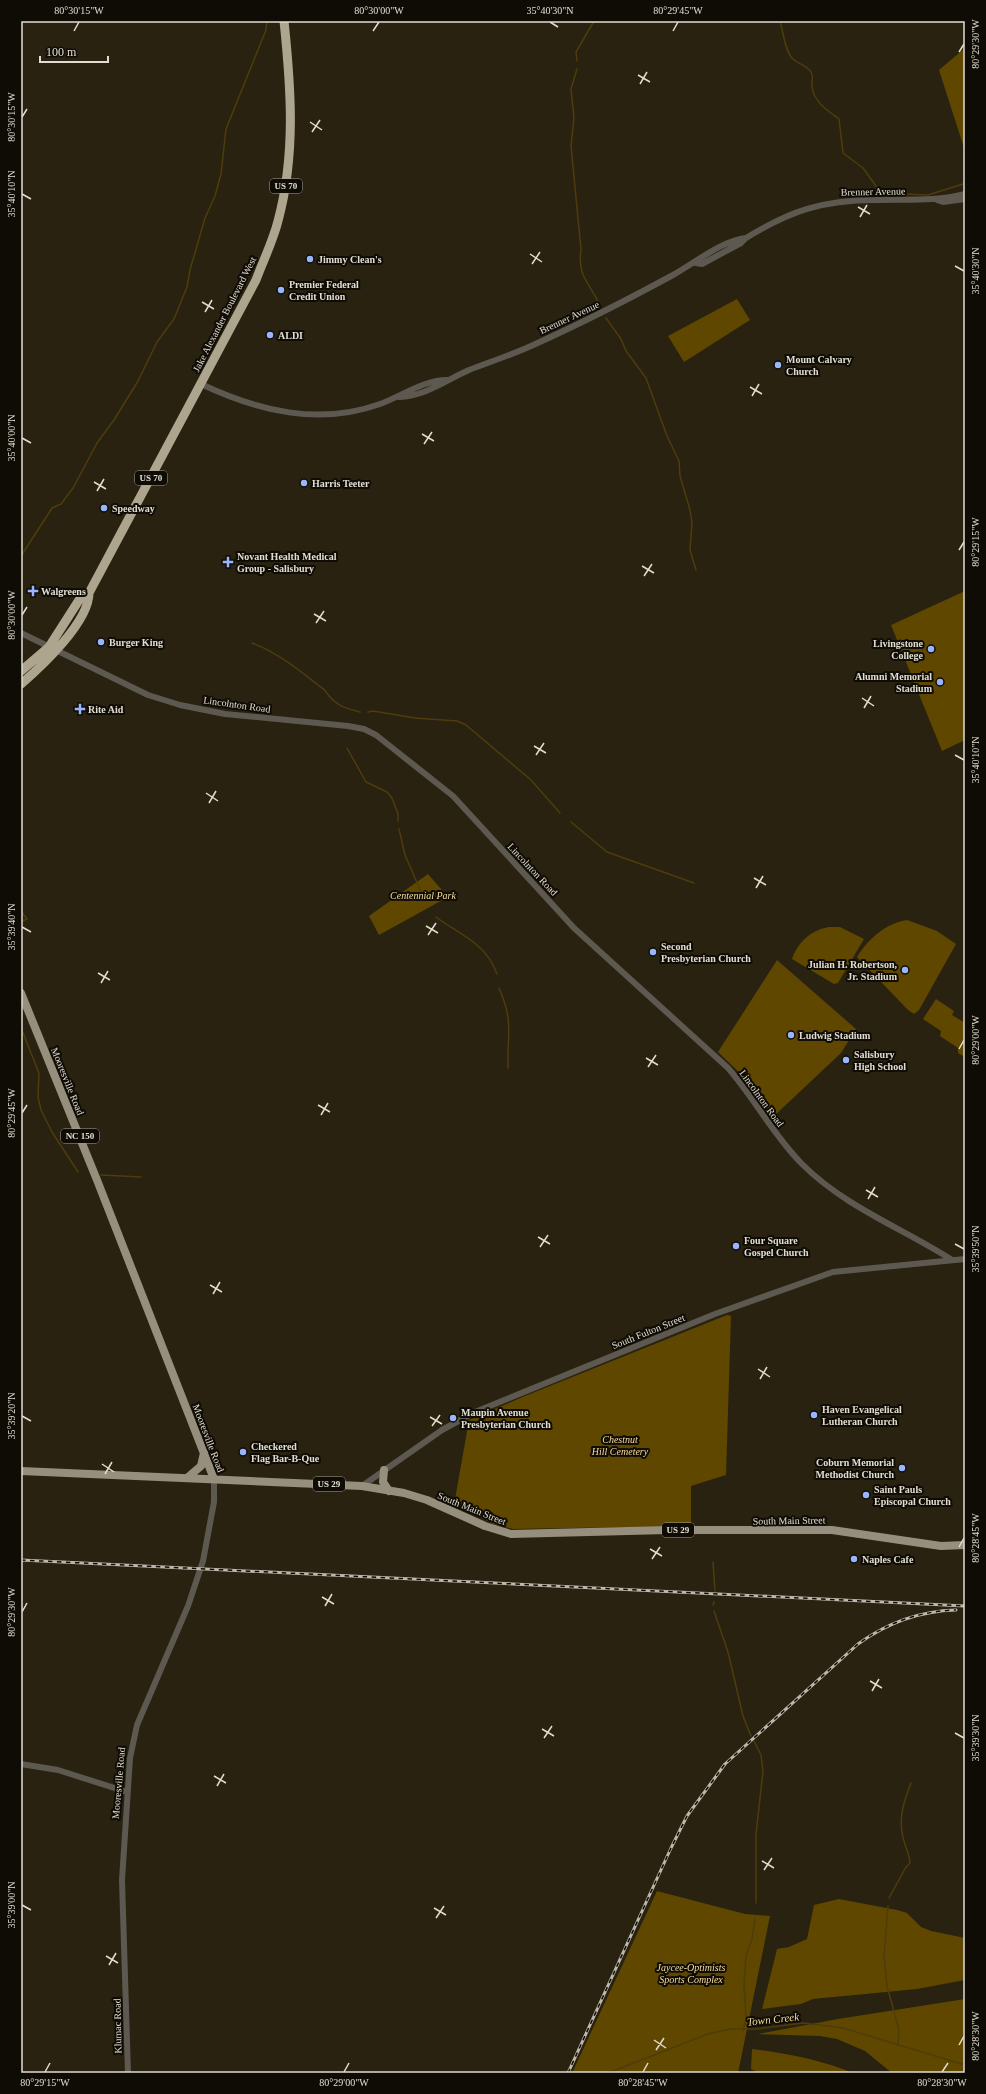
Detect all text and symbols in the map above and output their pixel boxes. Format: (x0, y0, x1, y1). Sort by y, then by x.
text: 80°30'15"W (54, 5, 104, 16)
text: 80°30'00"W (354, 5, 404, 16)
text: 35°40'30"N (526, 5, 574, 16)
text: 80°29'45"W (653, 5, 703, 16)
text: 80°29'30"W (970, 19, 981, 69)
scale bar (40, 38, 108, 64)
text: 100 m (46, 45, 77, 59)
text: 80°30'15"W (6, 92, 17, 142)
text: 35°40'10"N (6, 170, 17, 218)
road number: US 70 (270, 179, 302, 193)
street label: Brenner Avenue (841, 185, 906, 198)
text: 35°40'30"N (970, 247, 981, 295)
marker: Jimmy Clean's (305, 254, 315, 264)
place label: Jimmy Clean's (318, 254, 382, 265)
street label: Jake Alexander Boulevard West (191, 255, 258, 374)
place label: Premier Federal Credit Union (289, 279, 359, 302)
marker: Premier Federal Credit Union (276, 285, 286, 295)
street label: Brenner Avenue (538, 299, 601, 336)
marker: ALDI (265, 330, 275, 340)
place label: ALDI (278, 330, 303, 341)
place label: Mount Calvary Church (786, 354, 852, 377)
marker: Mount Calvary Church (773, 360, 783, 370)
text: 35°40'00"N (6, 414, 17, 462)
road number: US 70 (135, 471, 167, 485)
marker: Harris Teeter (299, 478, 309, 488)
place label: Harris Teeter (312, 478, 370, 489)
marker: Speedway (99, 503, 109, 513)
place label: Speedway (112, 503, 155, 514)
text: 80°29'15"W (970, 517, 981, 567)
place label: Novant Health Medical Group - Salisbury (237, 551, 337, 574)
marker: Novant Health Medical Group - Salisbury (222, 556, 234, 568)
marker: Walgreens (28, 586, 38, 596)
place label: Walgreens (41, 586, 86, 597)
text: 80°30'00"W (6, 590, 17, 640)
marker: Burger King (96, 637, 106, 647)
place label: Burger King (109, 637, 163, 648)
place label: Livingstone College (873, 638, 924, 661)
marker: Livingstone College (926, 644, 936, 654)
place label: Alumni Memorial Stadium (855, 671, 933, 694)
marker: Alumni Memorial Stadium (935, 677, 945, 687)
street label: Lincolnton Road (203, 694, 271, 715)
marker: Rite Aid (75, 704, 85, 714)
place label: Rite Aid (88, 704, 124, 715)
text: 35°40'10"N (970, 736, 981, 784)
street label: Lincolnton Road (506, 841, 560, 898)
park label: Centennial Park (390, 890, 456, 901)
text: 35°39'40"N (6, 903, 17, 951)
place label: Second Presbyterian Church (661, 941, 751, 964)
marker: Second Presbyterian Church (648, 947, 658, 957)
place label: Julian H. Robertson, Jr. Stadium (808, 959, 898, 982)
marker: Julian H. Robertson, Jr. Stadium (900, 965, 910, 975)
text: 80°29'00"W (970, 1015, 981, 1065)
marker: Ludwig Stadium (786, 1030, 796, 1040)
place label: Ludwig Stadium (799, 1030, 871, 1041)
street label: Mooresville Road (49, 1046, 86, 1117)
place label: Salisbury High School (854, 1049, 906, 1072)
marker: Salisbury High School (841, 1055, 851, 1065)
street label: Lincolnton Road (737, 1068, 786, 1129)
text: 80°29'45"W (6, 1088, 17, 1138)
road number: NC 150 (61, 1129, 99, 1143)
text: 35°39'50"N (970, 1225, 981, 1273)
place label: Four Square Gospel Church (744, 1235, 809, 1258)
marker: Four Square Gospel Church (731, 1241, 741, 1251)
street label: South Fulton Street (610, 1312, 687, 1351)
text: 35°39'20"N (6, 1392, 17, 1440)
street label: Mooresville Road (191, 1403, 227, 1474)
place label: Haven Evangelical Lutheran Church (822, 1404, 902, 1427)
place label: Maupin Avenue Presbyterian Church (461, 1407, 551, 1430)
marker: Haven Evangelical Lutheran Church (809, 1410, 819, 1420)
marker: Maupin Avenue Presbyterian Church (448, 1413, 458, 1423)
park label: Chestnut Hill Cemetery (591, 1434, 649, 1457)
place label: Checkered Flag Bar-B-Que (251, 1441, 320, 1464)
marker: Checkered Flag Bar-B-Que (238, 1447, 248, 1457)
place label: Coburn Memorial Methodist Church (816, 1457, 894, 1480)
marker: Coburn Memorial Methodist Church (897, 1463, 907, 1473)
road number: US 29 (313, 1477, 345, 1491)
place label: Saint Pauls Episcopal Church (874, 1484, 951, 1507)
street label: South Main Street (436, 1490, 508, 1527)
marker: Saint Pauls Episcopal Church (861, 1490, 871, 1500)
text: 80°28'45"W (970, 1513, 981, 1563)
street label: South Main Street (753, 1514, 826, 1527)
road number: US 29 (662, 1523, 694, 1537)
marker: Naples Cafe (849, 1554, 859, 1564)
place label: Naples Cafe (862, 1554, 914, 1565)
text: 80°29'30"W (6, 1587, 17, 1637)
text: 35°39'30"N (970, 1714, 981, 1762)
street label: Mooresville Road (110, 1747, 127, 1819)
text: 35°39'00"N (6, 1881, 17, 1929)
park label: Jaycee-Optimists Sports Complex (657, 1962, 726, 1985)
street label: Klumac Road (112, 1998, 123, 2054)
water label: Town Creek (746, 2010, 801, 2028)
text: 80°28'30"W (970, 2011, 981, 2061)
text: 80°29'15"W (20, 2077, 70, 2088)
text: 80°29'00"W (319, 2077, 369, 2088)
text: 80°28'45"W (618, 2077, 668, 2088)
text: 80°28'30"W (917, 2077, 967, 2088)

